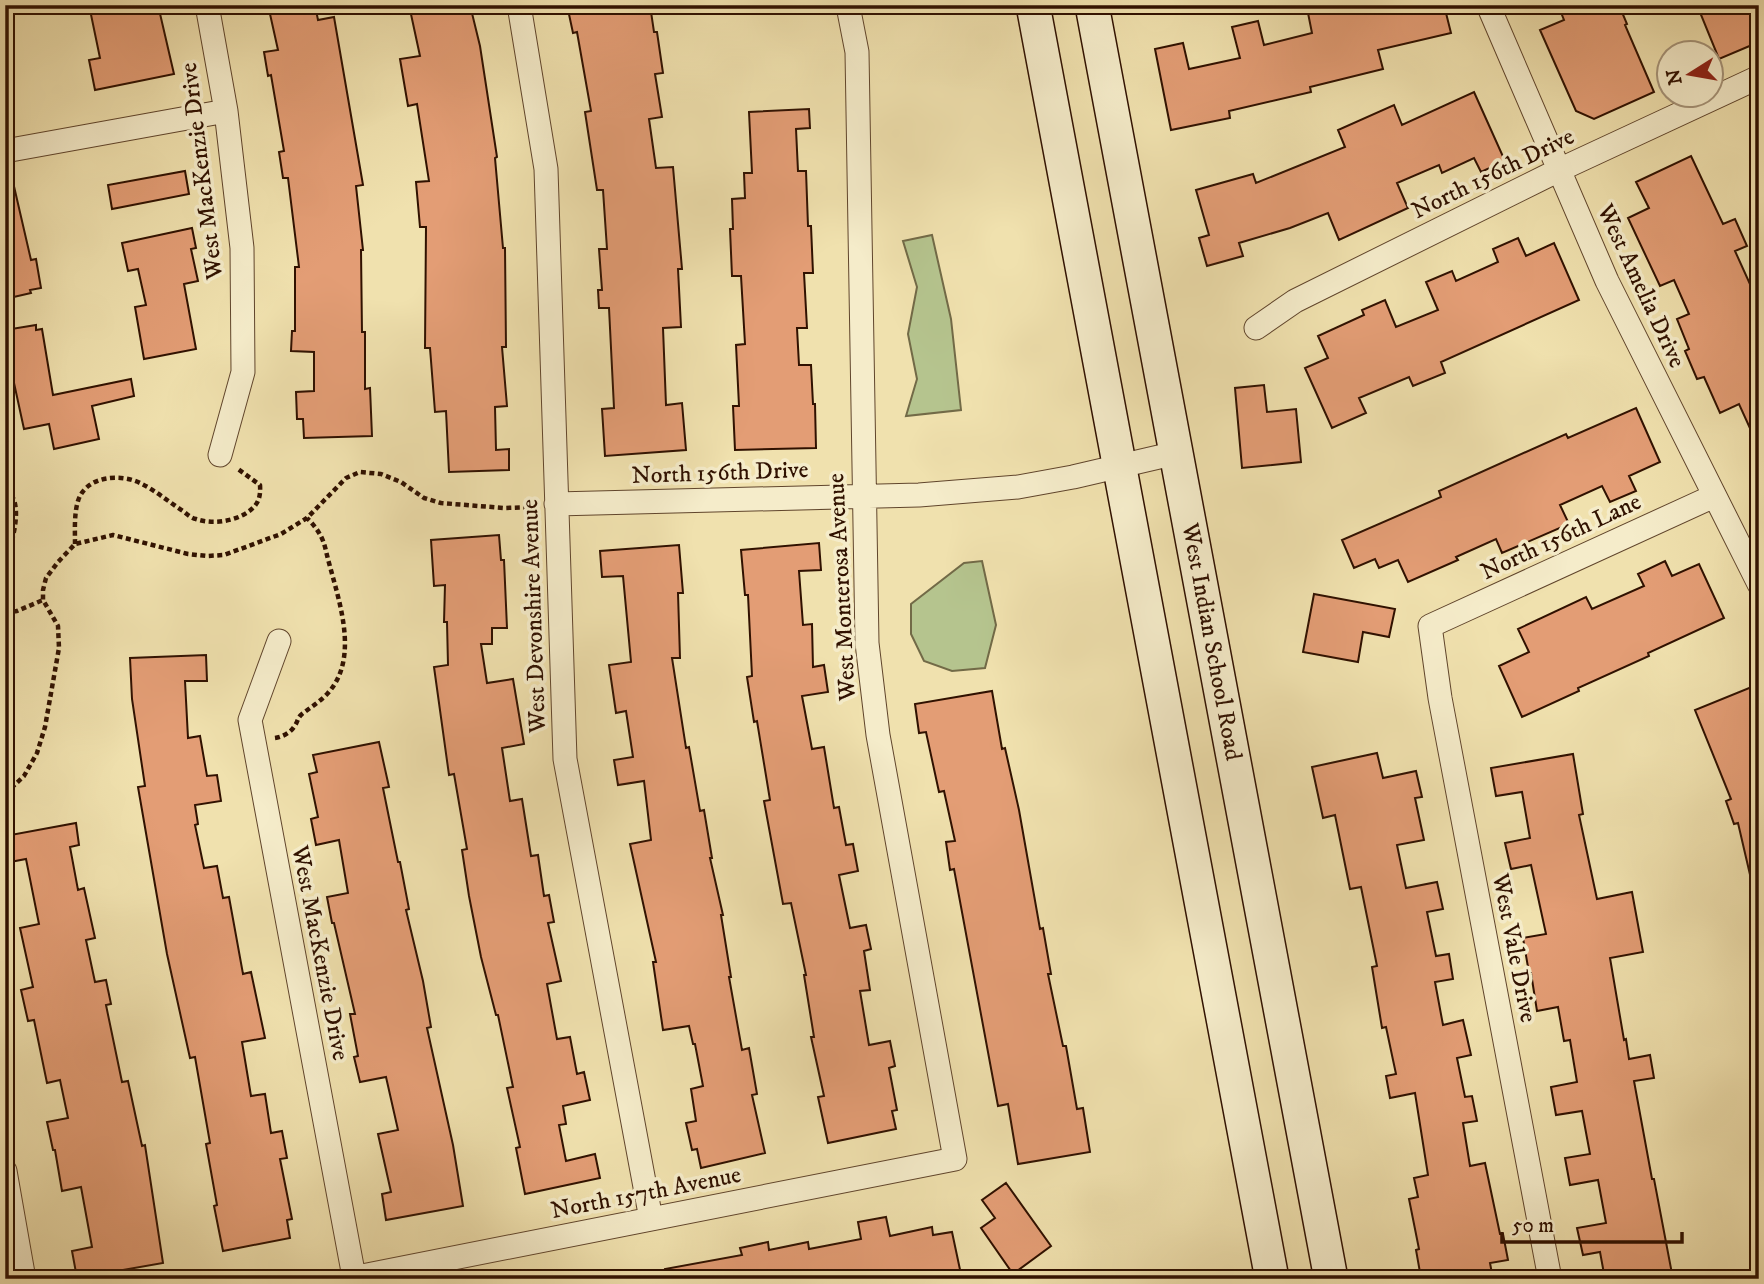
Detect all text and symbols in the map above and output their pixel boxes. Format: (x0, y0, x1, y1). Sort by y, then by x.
north arrow (1656, 38, 1726, 108)
street label: West MacKenzie Drive (174, 61, 230, 282)
text: N (1662, 67, 1688, 87)
street label: North 156th Drive (1407, 122, 1579, 226)
street label: West Amelia Drive (1590, 199, 1692, 373)
street label: North 156th Drive (631, 455, 809, 491)
street label: West Monterosa Avenue (821, 472, 863, 703)
street label: North 156th Lane (1476, 487, 1646, 587)
street label: West Devonshire Avenue (515, 498, 553, 735)
street label: West Indian School Road (1174, 520, 1248, 763)
street label: West MacKenzie Drive (284, 842, 356, 1063)
street label: West Vale Drive (1485, 870, 1543, 1025)
street label: North 157th Avenue (548, 1160, 744, 1226)
scale bar (1502, 1200, 1682, 1244)
text: 50 m (1512, 1213, 1554, 1239)

